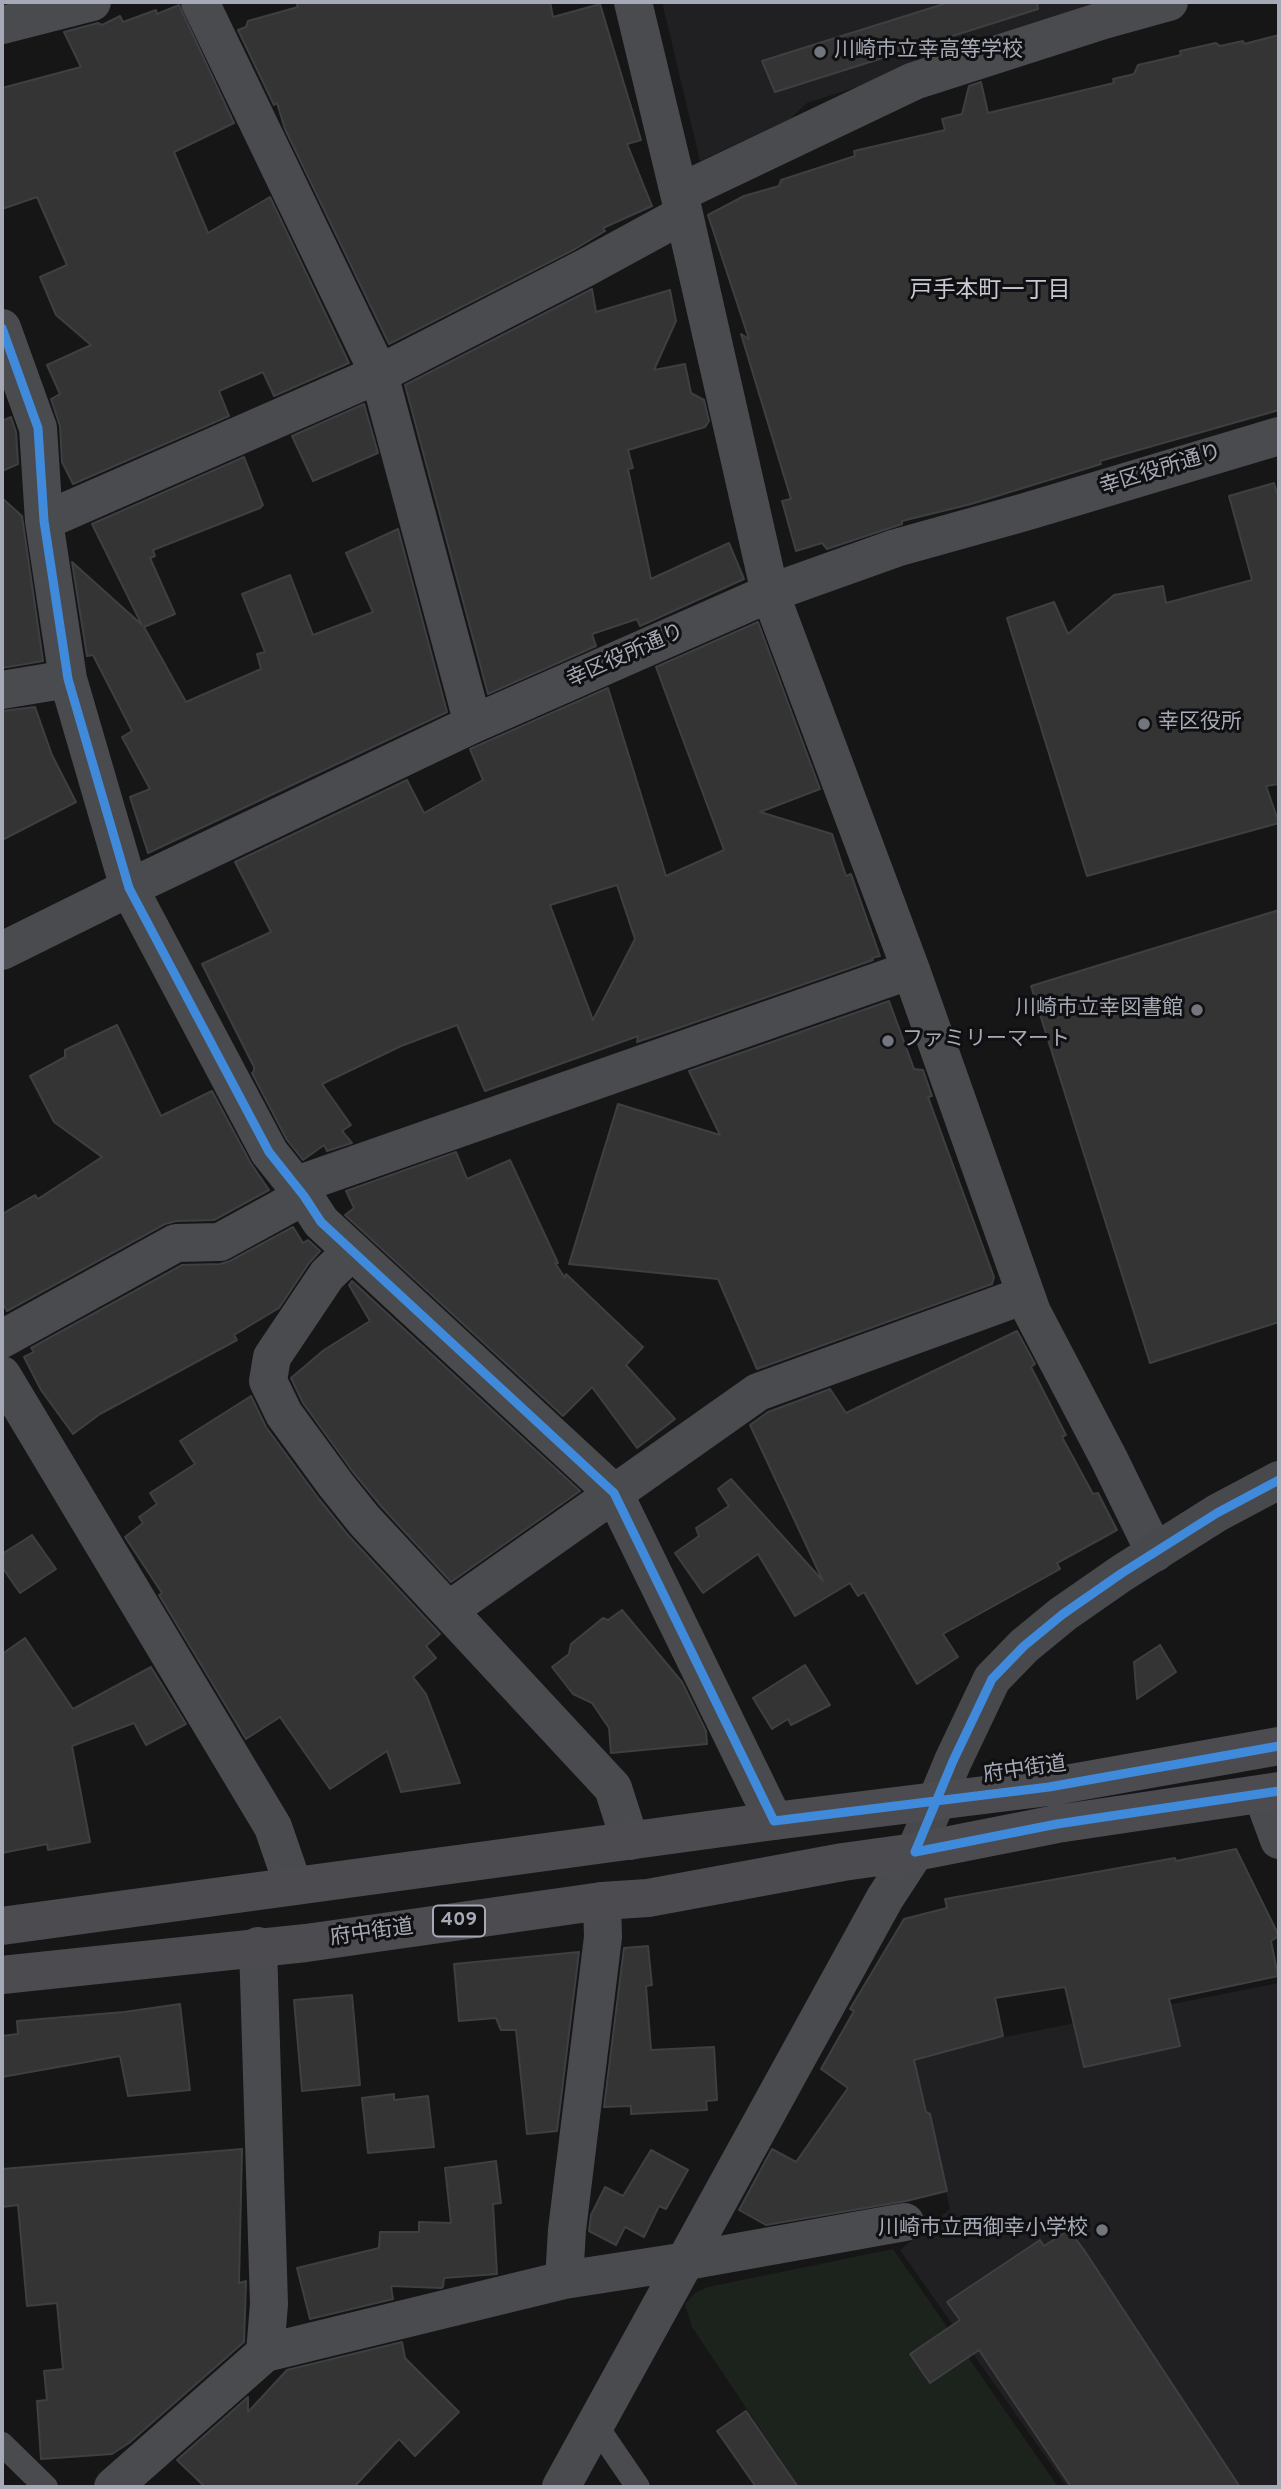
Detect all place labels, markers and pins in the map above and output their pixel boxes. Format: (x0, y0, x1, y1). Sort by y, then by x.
place label: 川崎市立幸高等学校 (834, 39, 1023, 65)
marker: 川崎市立幸高等学校 (812, 44, 828, 60)
place label: 幸区役所 (1158, 711, 1242, 737)
marker: 幸区役所 (1136, 716, 1152, 732)
place label: 川崎市立幸図書館 (1015, 997, 1183, 1023)
marker: 川崎市立幸図書館 (1189, 1002, 1205, 1018)
place label: ファミリーマート (902, 1028, 1070, 1054)
marker: ファミリーマート (880, 1033, 896, 1049)
place label: 川崎市立西御幸小学校 (878, 2217, 1088, 2243)
marker: 川崎市立西御幸小学校 (1094, 2222, 1110, 2238)

